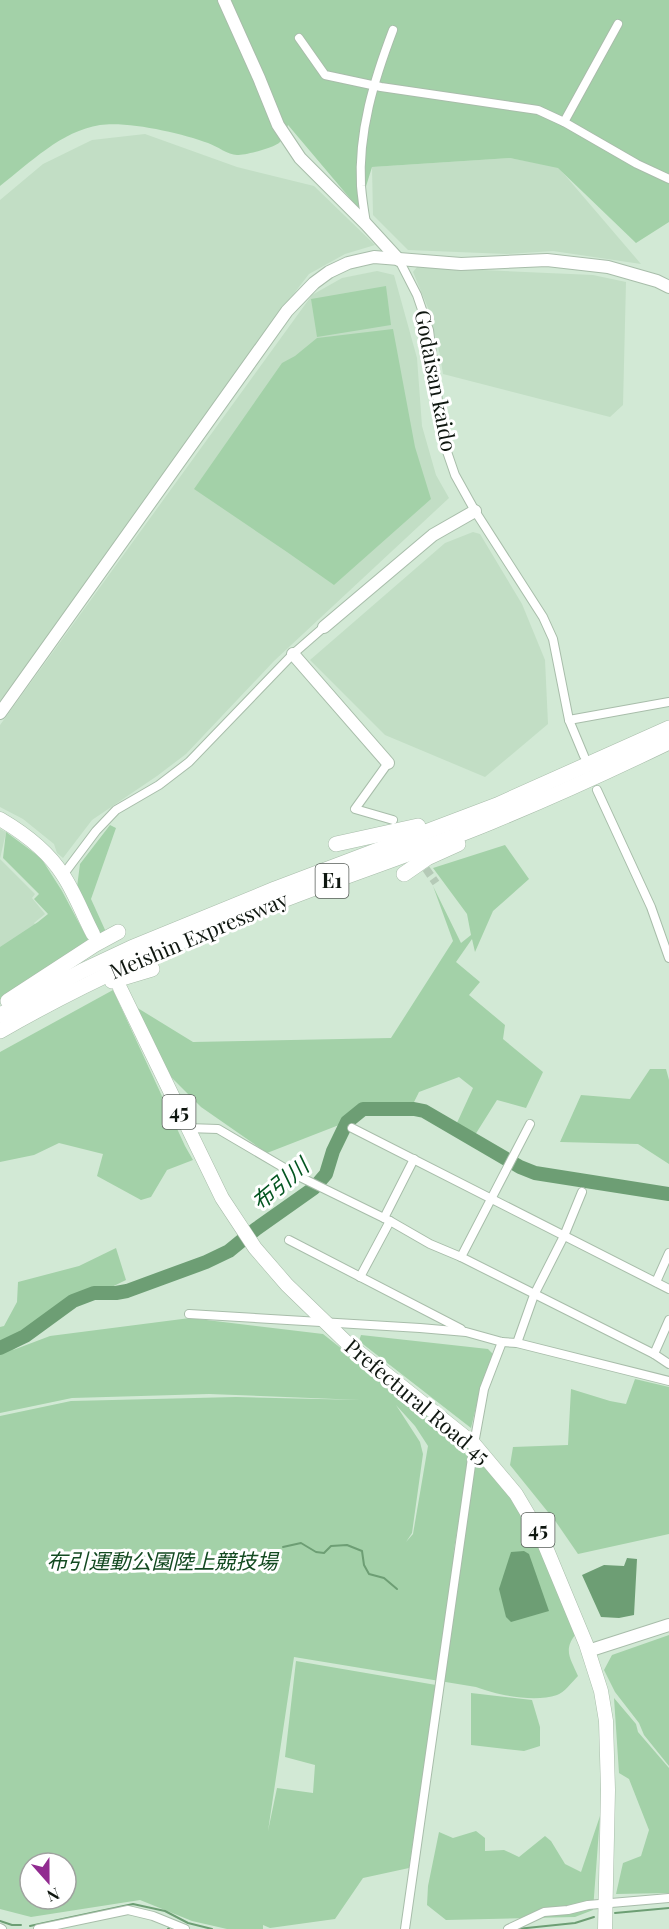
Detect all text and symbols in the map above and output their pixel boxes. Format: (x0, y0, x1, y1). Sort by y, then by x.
street label: Godaisan kaido (410, 307, 464, 454)
road number: E1 (316, 864, 348, 898)
street label: Meishin Expressway (105, 884, 292, 984)
road number: 45 (162, 1095, 195, 1129)
water label: 布引川 (244, 1149, 316, 1216)
street label: Prefectural Road 45 (340, 1331, 497, 1470)
road number: 45 (522, 1513, 554, 1547)
park label: 布引運動公園陸上競技場 (47, 1546, 279, 1574)
north arrow (18, 1851, 78, 1911)
text: N (44, 1884, 63, 1908)

